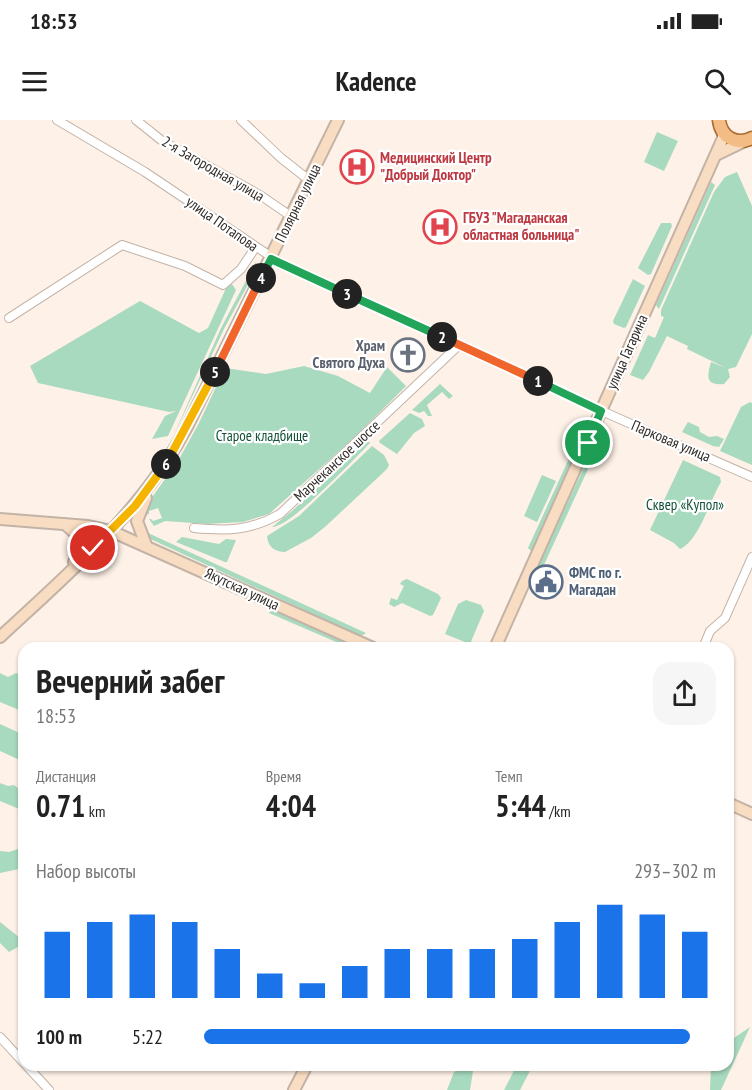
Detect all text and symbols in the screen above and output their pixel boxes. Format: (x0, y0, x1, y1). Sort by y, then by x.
text: 18:53 (30, 7, 78, 35)
text: Kadence (335, 64, 417, 98)
icon: menu (18, 65, 51, 98)
icon: search (701, 65, 734, 98)
street label: 2-я Загородная улица (159, 132, 268, 206)
place label: Медицинский Центр "Добрый Доктор" (380, 148, 492, 184)
hospital icon: Медицинский Центр "Добрый Доктор" (339, 149, 375, 185)
street label: Полярная улица (270, 160, 325, 245)
street label: улица Потапова (182, 192, 262, 255)
place label: ГБУЗ "Магаданская областная больница" (463, 208, 580, 244)
hospital icon: ГБУЗ "Магаданская областная больница" (422, 209, 458, 245)
pin: 4 (246, 263, 276, 293)
text: 4 (257, 268, 265, 288)
pin: 3 (332, 279, 362, 309)
text: 3 (343, 284, 351, 304)
street label: улица Гагарина (602, 311, 651, 392)
pin: 2 (427, 322, 457, 352)
text: 2 (438, 327, 446, 347)
place label: Храм Святого Духа (313, 336, 385, 372)
church icon: Храм Святого Духа (390, 337, 426, 373)
pin: 5 (200, 357, 230, 387)
text: 5 (211, 362, 219, 382)
pin: 1 (523, 366, 553, 396)
text: 1 (534, 371, 542, 391)
street label: Парковая улица (629, 415, 714, 466)
street label: Марчеканское шоссе (290, 416, 384, 505)
pin (562, 417, 613, 468)
park label: Старое кладбище (216, 426, 308, 445)
icon: arrive (571, 426, 604, 459)
pin: 6 (151, 449, 181, 479)
text: 6 (162, 454, 170, 474)
park label: Сквер «Купол» (646, 495, 724, 514)
pin (67, 522, 118, 573)
icon: check (76, 531, 109, 564)
street label: Якутская улица (202, 563, 282, 614)
place label: ФМС по г. Магадан (569, 563, 622, 599)
public building icon: ФМС по г. Магадан (528, 564, 564, 600)
text: Вечерний забег (36, 659, 224, 702)
button: share (653, 662, 716, 725)
text: 18:53 (36, 703, 76, 729)
text: Дистанция (36, 766, 96, 786)
text: Время (266, 766, 301, 786)
text: Темп (495, 766, 523, 786)
text: 0.71 (36, 786, 85, 825)
text: 4:04 (266, 786, 316, 825)
text: 5:44 (495, 786, 546, 825)
text: km (85, 801, 105, 821)
text: /km (546, 801, 571, 821)
text: Набор высоты (36, 858, 136, 884)
text: 293–302 m (634, 858, 716, 884)
text: 100 m (36, 1024, 82, 1050)
text: 5:22 (132, 1024, 163, 1050)

